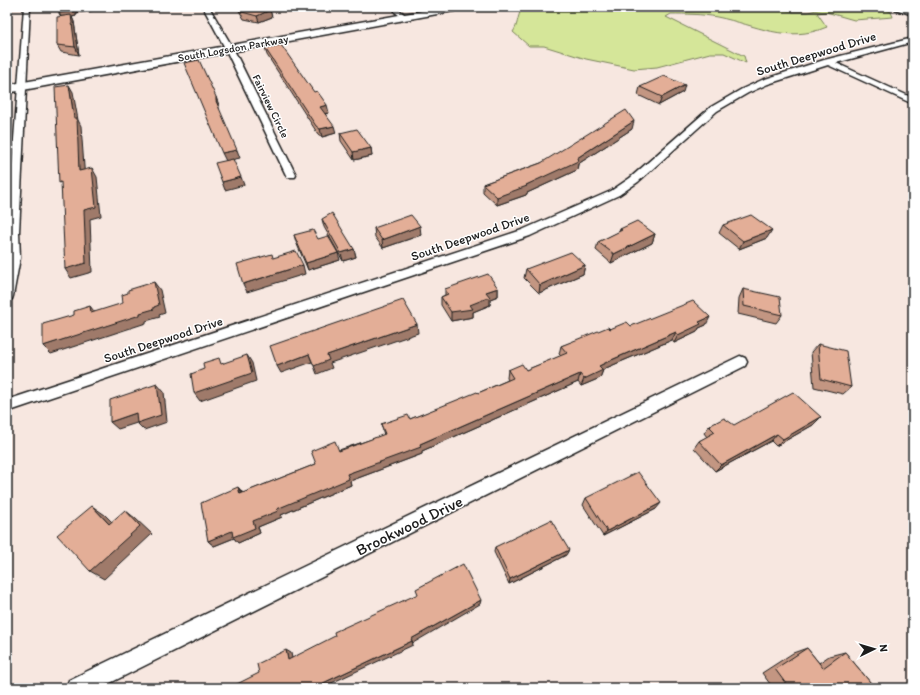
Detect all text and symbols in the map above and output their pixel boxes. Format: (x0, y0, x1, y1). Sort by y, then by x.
street label: South Deepwood Drive (755, 28, 878, 79)
street label: South Logsdon Parkway (177, 32, 289, 65)
street label: Fairview Circle (250, 72, 292, 140)
street label: South Deepwood Drive (409, 209, 531, 264)
street label: South Deepwood Drive (102, 313, 225, 366)
street label: Brookwood Drive (353, 491, 466, 560)
north arrow (854, 629, 894, 669)
text: N (877, 644, 890, 652)

